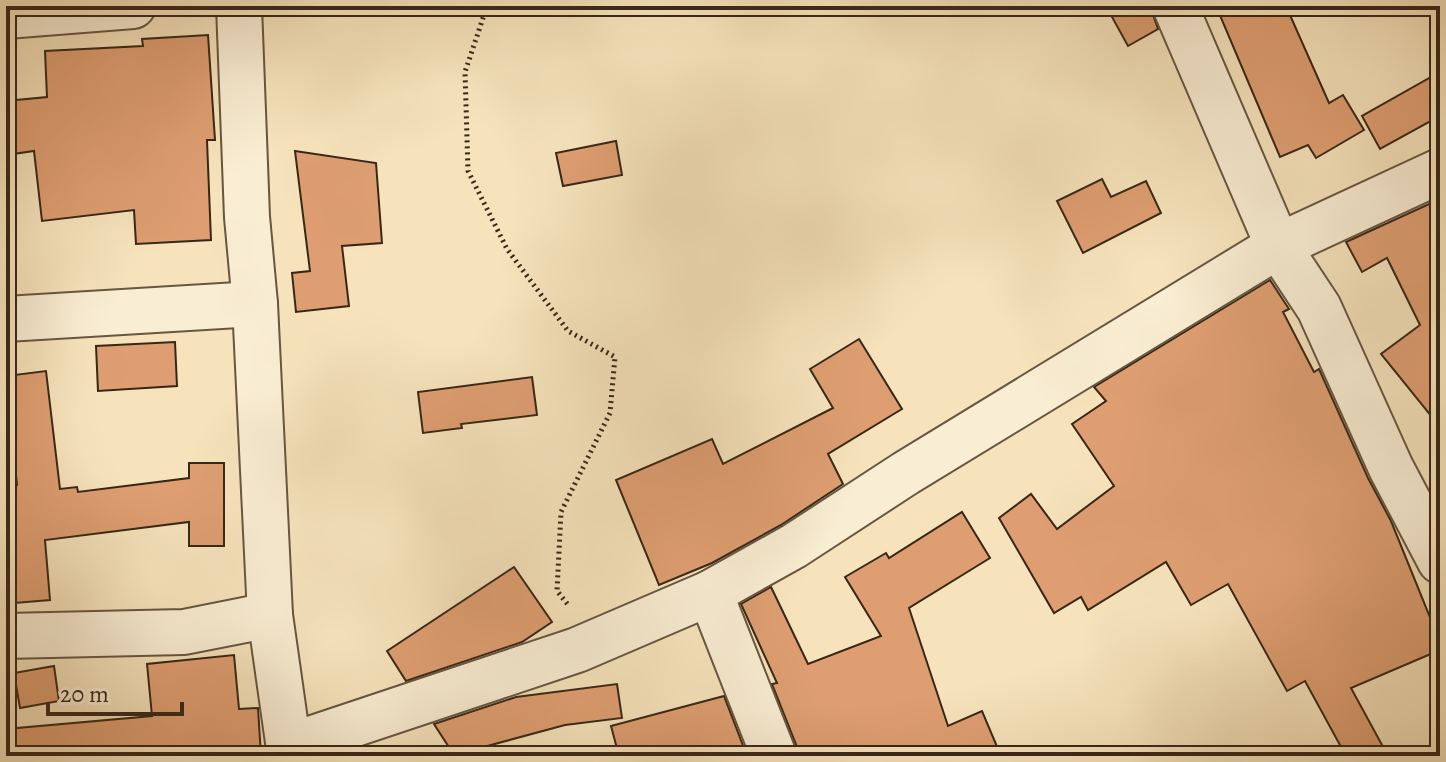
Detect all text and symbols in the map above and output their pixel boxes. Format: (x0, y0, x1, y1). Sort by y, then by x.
scale bar (48, 666, 182, 716)
text: 20 m (60, 678, 109, 710)

